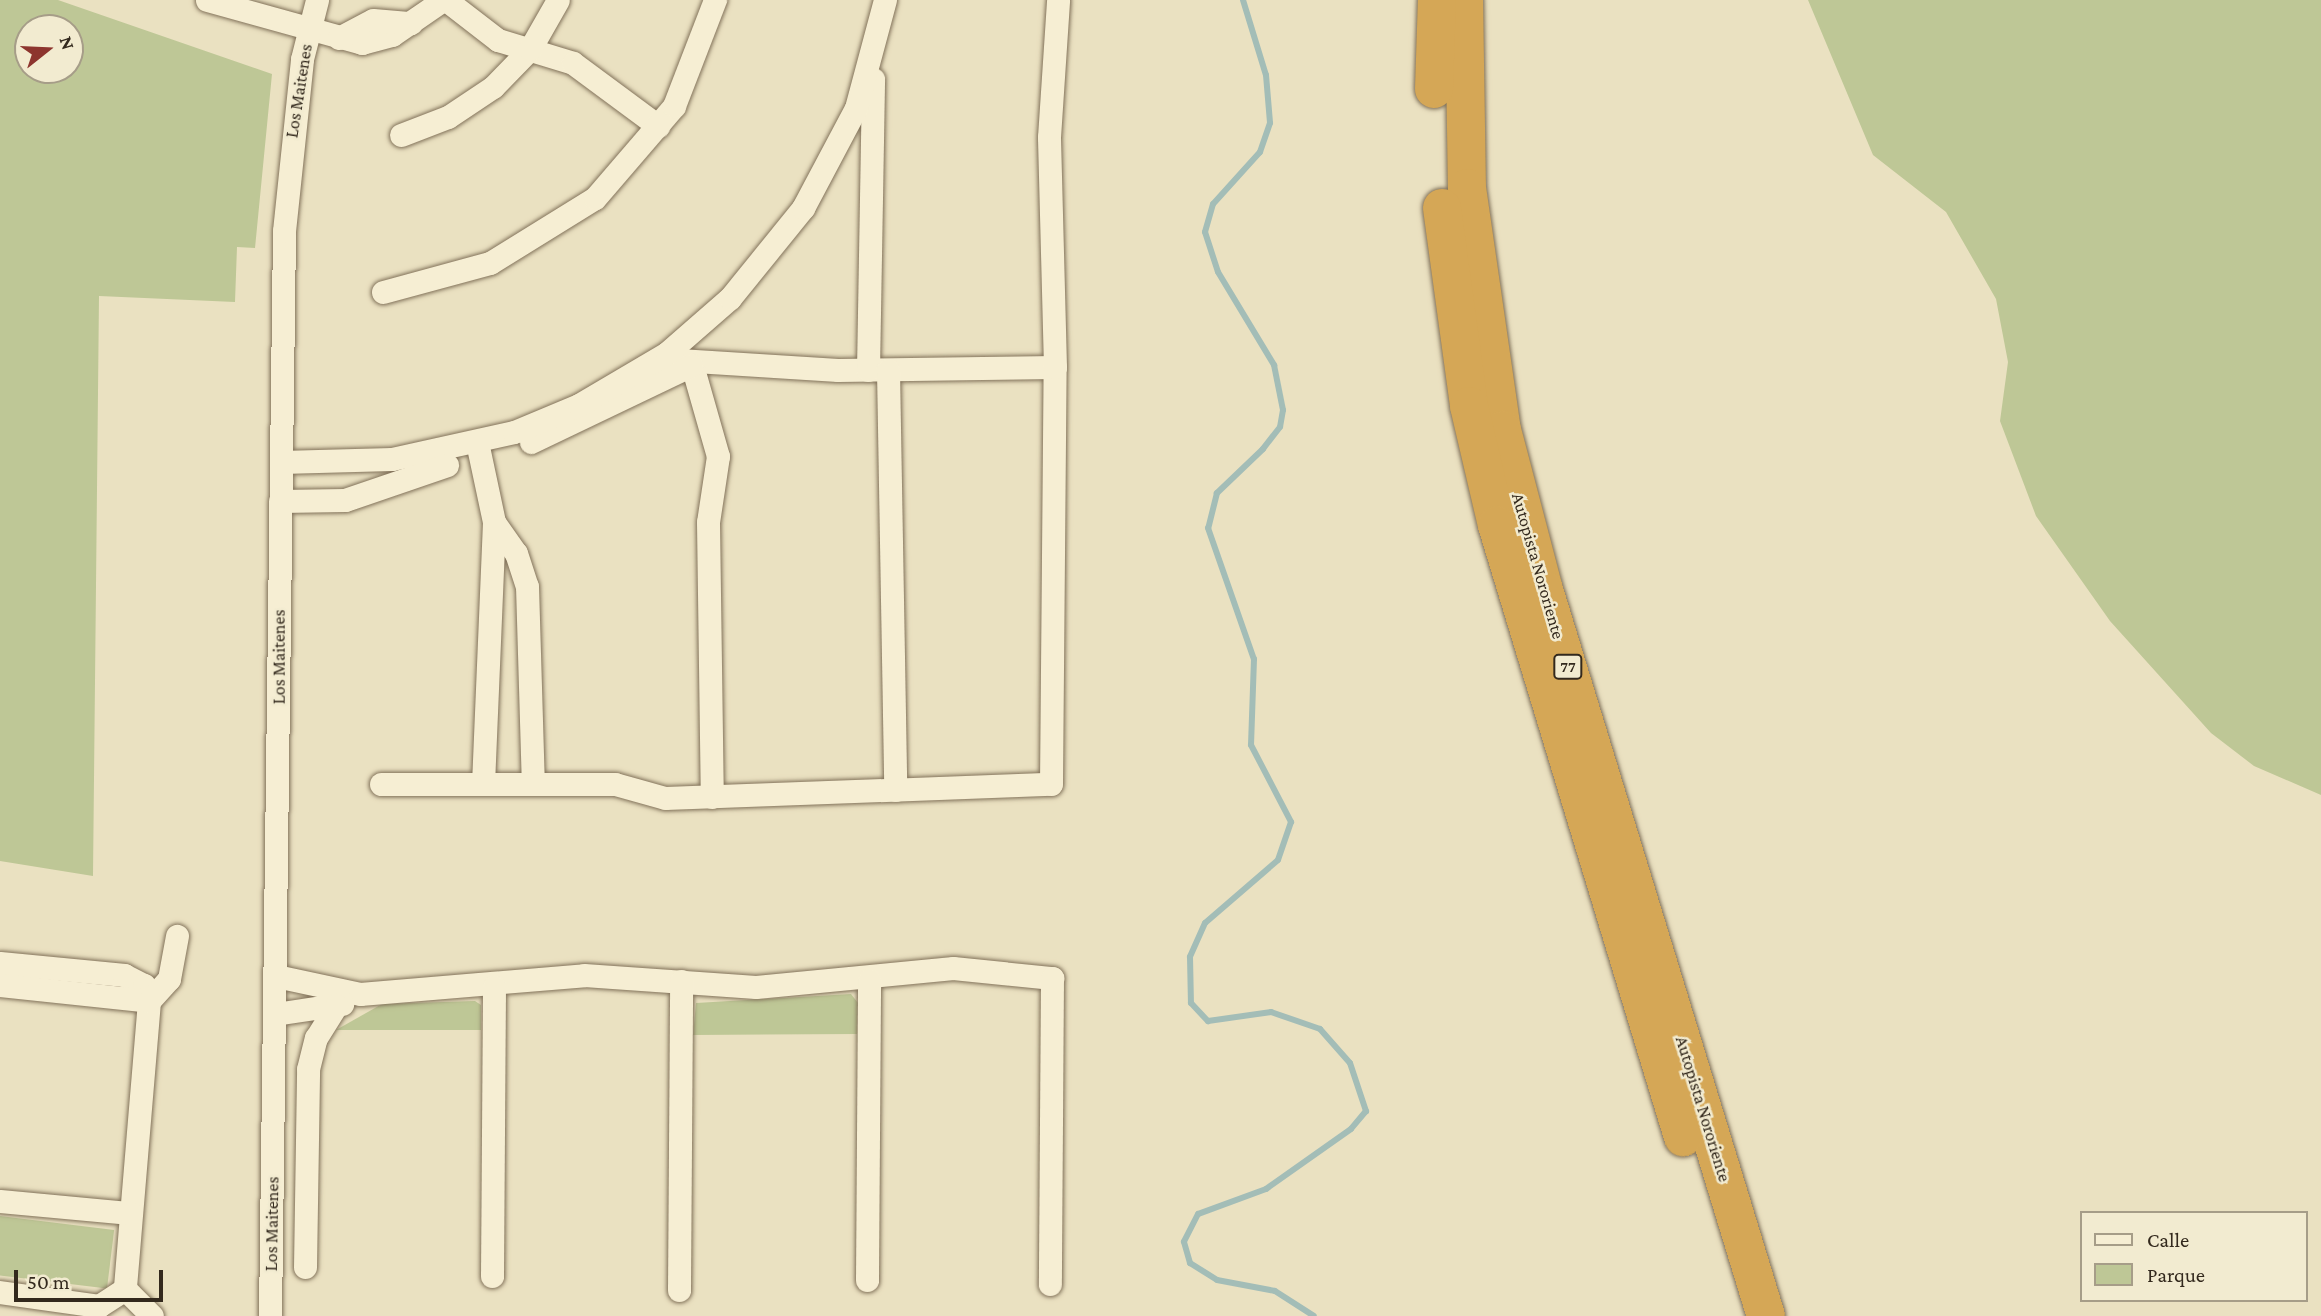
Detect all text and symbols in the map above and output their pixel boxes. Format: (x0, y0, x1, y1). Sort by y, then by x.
north arrow (14, 14, 84, 84)
text: N (56, 34, 80, 52)
street label: Los Maitenes (281, 43, 317, 139)
street label: Autopista Nororiente (1507, 490, 1569, 642)
street label: Los Maitenes (268, 610, 290, 704)
road number: 77 (1552, 654, 1584, 680)
street label: Autopista Nororiente (1671, 1034, 1735, 1184)
street label: Los Maitenes (260, 1176, 284, 1272)
legend (2080, 1211, 2307, 1302)
text: Calle (2147, 1228, 2189, 1252)
scale bar (18, 1256, 166, 1300)
text: Parque (2147, 1263, 2205, 1287)
text: 50 m (27, 1270, 70, 1294)

